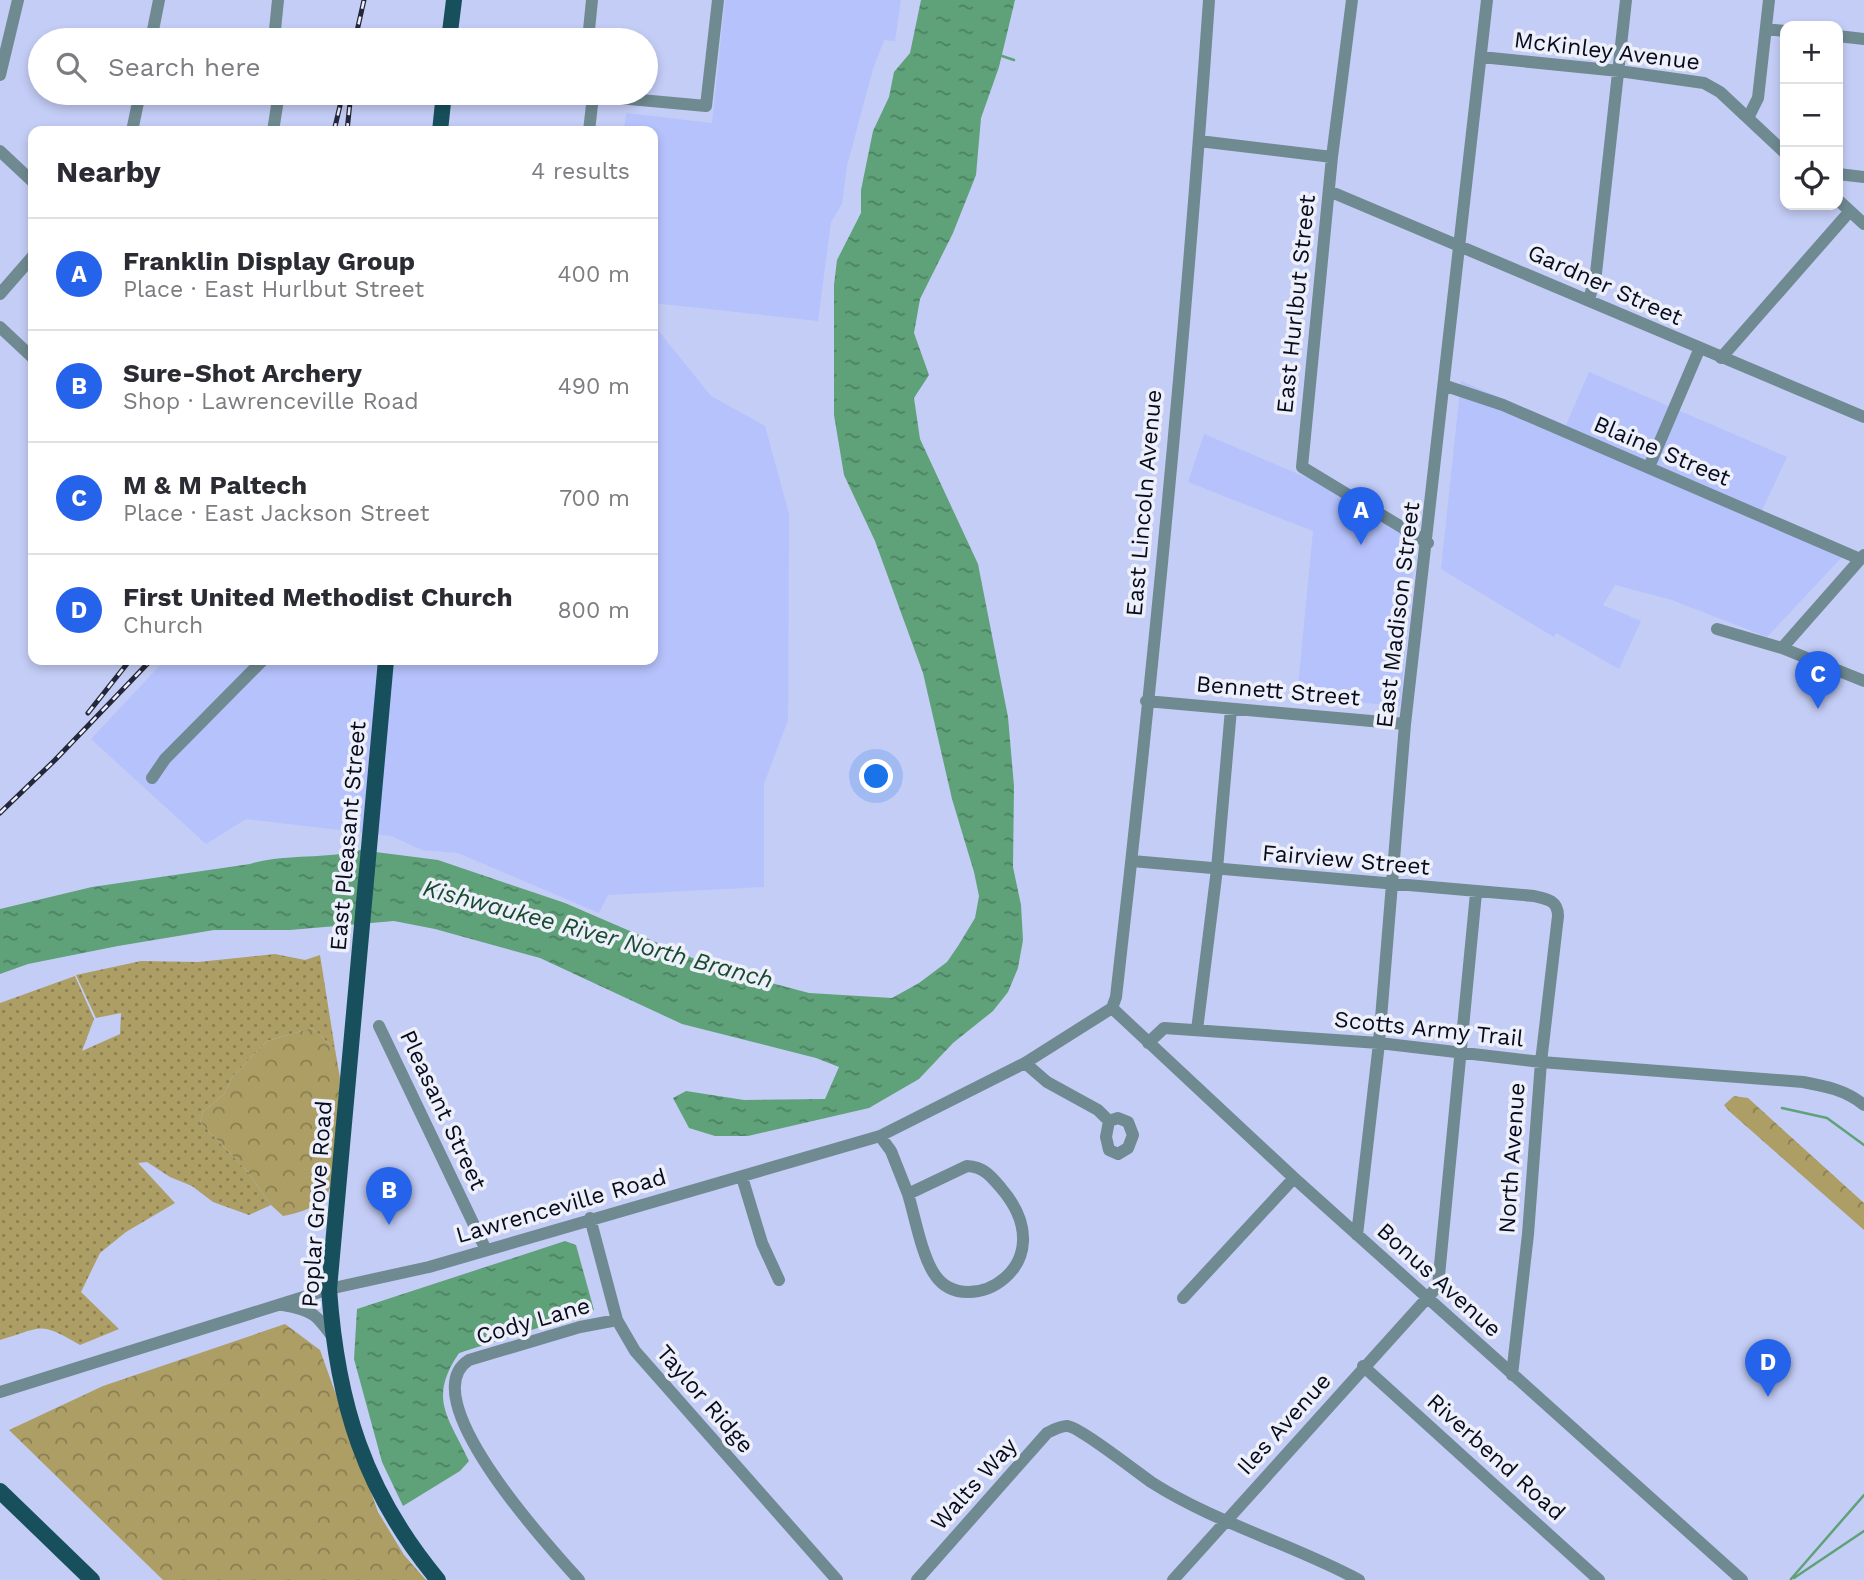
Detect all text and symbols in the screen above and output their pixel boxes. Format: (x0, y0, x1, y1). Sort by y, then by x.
map controls (1780, 21, 1843, 210)
button: + (1780, 21, 1843, 84)
street label: McKinley Avenue (1512, 26, 1702, 76)
search box (28, 28, 658, 105)
icon: search (52, 48, 90, 86)
text: Search here (108, 52, 260, 82)
button: − (1780, 84, 1843, 147)
button: locate (1780, 147, 1843, 210)
text: Nearby (56, 154, 161, 189)
text: 4 results (531, 158, 630, 185)
street label: East Hurlbut Street (1271, 193, 1321, 415)
street label: Gardner Street (1523, 239, 1687, 331)
text: Franklin Display Group (123, 246, 415, 276)
text: A (71, 261, 87, 288)
text: 400 m (558, 261, 630, 288)
text: Place · East Hurlbut Street (123, 276, 424, 303)
text: Sure-Shot Archery (123, 358, 362, 388)
text: B (71, 373, 87, 400)
text: 490 m (558, 373, 630, 400)
text: Shop · Lawrenceville Road (123, 388, 419, 415)
street label: East Lincoln Avenue (1121, 388, 1167, 618)
street label: Blaine Street (1590, 410, 1735, 492)
text: M & M Paltech (123, 470, 307, 500)
text: C (71, 485, 87, 512)
text: 700 m (559, 485, 630, 512)
pin: A (1338, 487, 1384, 545)
text: Place · East Jackson Street (123, 500, 429, 527)
street label: East Madison Street (1371, 500, 1425, 730)
text: First United Methodist Church (123, 582, 513, 612)
text: D (71, 597, 87, 624)
text: 800 m (557, 597, 630, 624)
text: Church (123, 612, 203, 639)
pin: C (1795, 651, 1841, 709)
street label: Bennett Street (1195, 670, 1362, 712)
street label: East Pleasant Street (325, 720, 372, 952)
your location (859, 759, 893, 793)
street label: Fairview Street (1261, 839, 1431, 881)
water label: Kishwaukee River North Branch (420, 874, 776, 994)
street label: Scotts Army Trail (1333, 1006, 1525, 1052)
street label: Pleasant Street (394, 1026, 492, 1195)
street label: North Avenue (1493, 1082, 1531, 1234)
street label: Poplar Grove Road (296, 1100, 338, 1308)
street label: Lawrenceville Road (453, 1163, 669, 1249)
pin: B (366, 1167, 412, 1225)
street label: Bonus Avenue (1371, 1217, 1507, 1343)
street label: Cody Lane (473, 1292, 593, 1350)
street label: Taylor Ridge (651, 1339, 759, 1459)
pin: D (1745, 1339, 1791, 1397)
street label: Iles Avenue (1231, 1368, 1337, 1480)
street label: Riverbend Road (1421, 1388, 1571, 1526)
street label: Walts Way (925, 1432, 1023, 1536)

